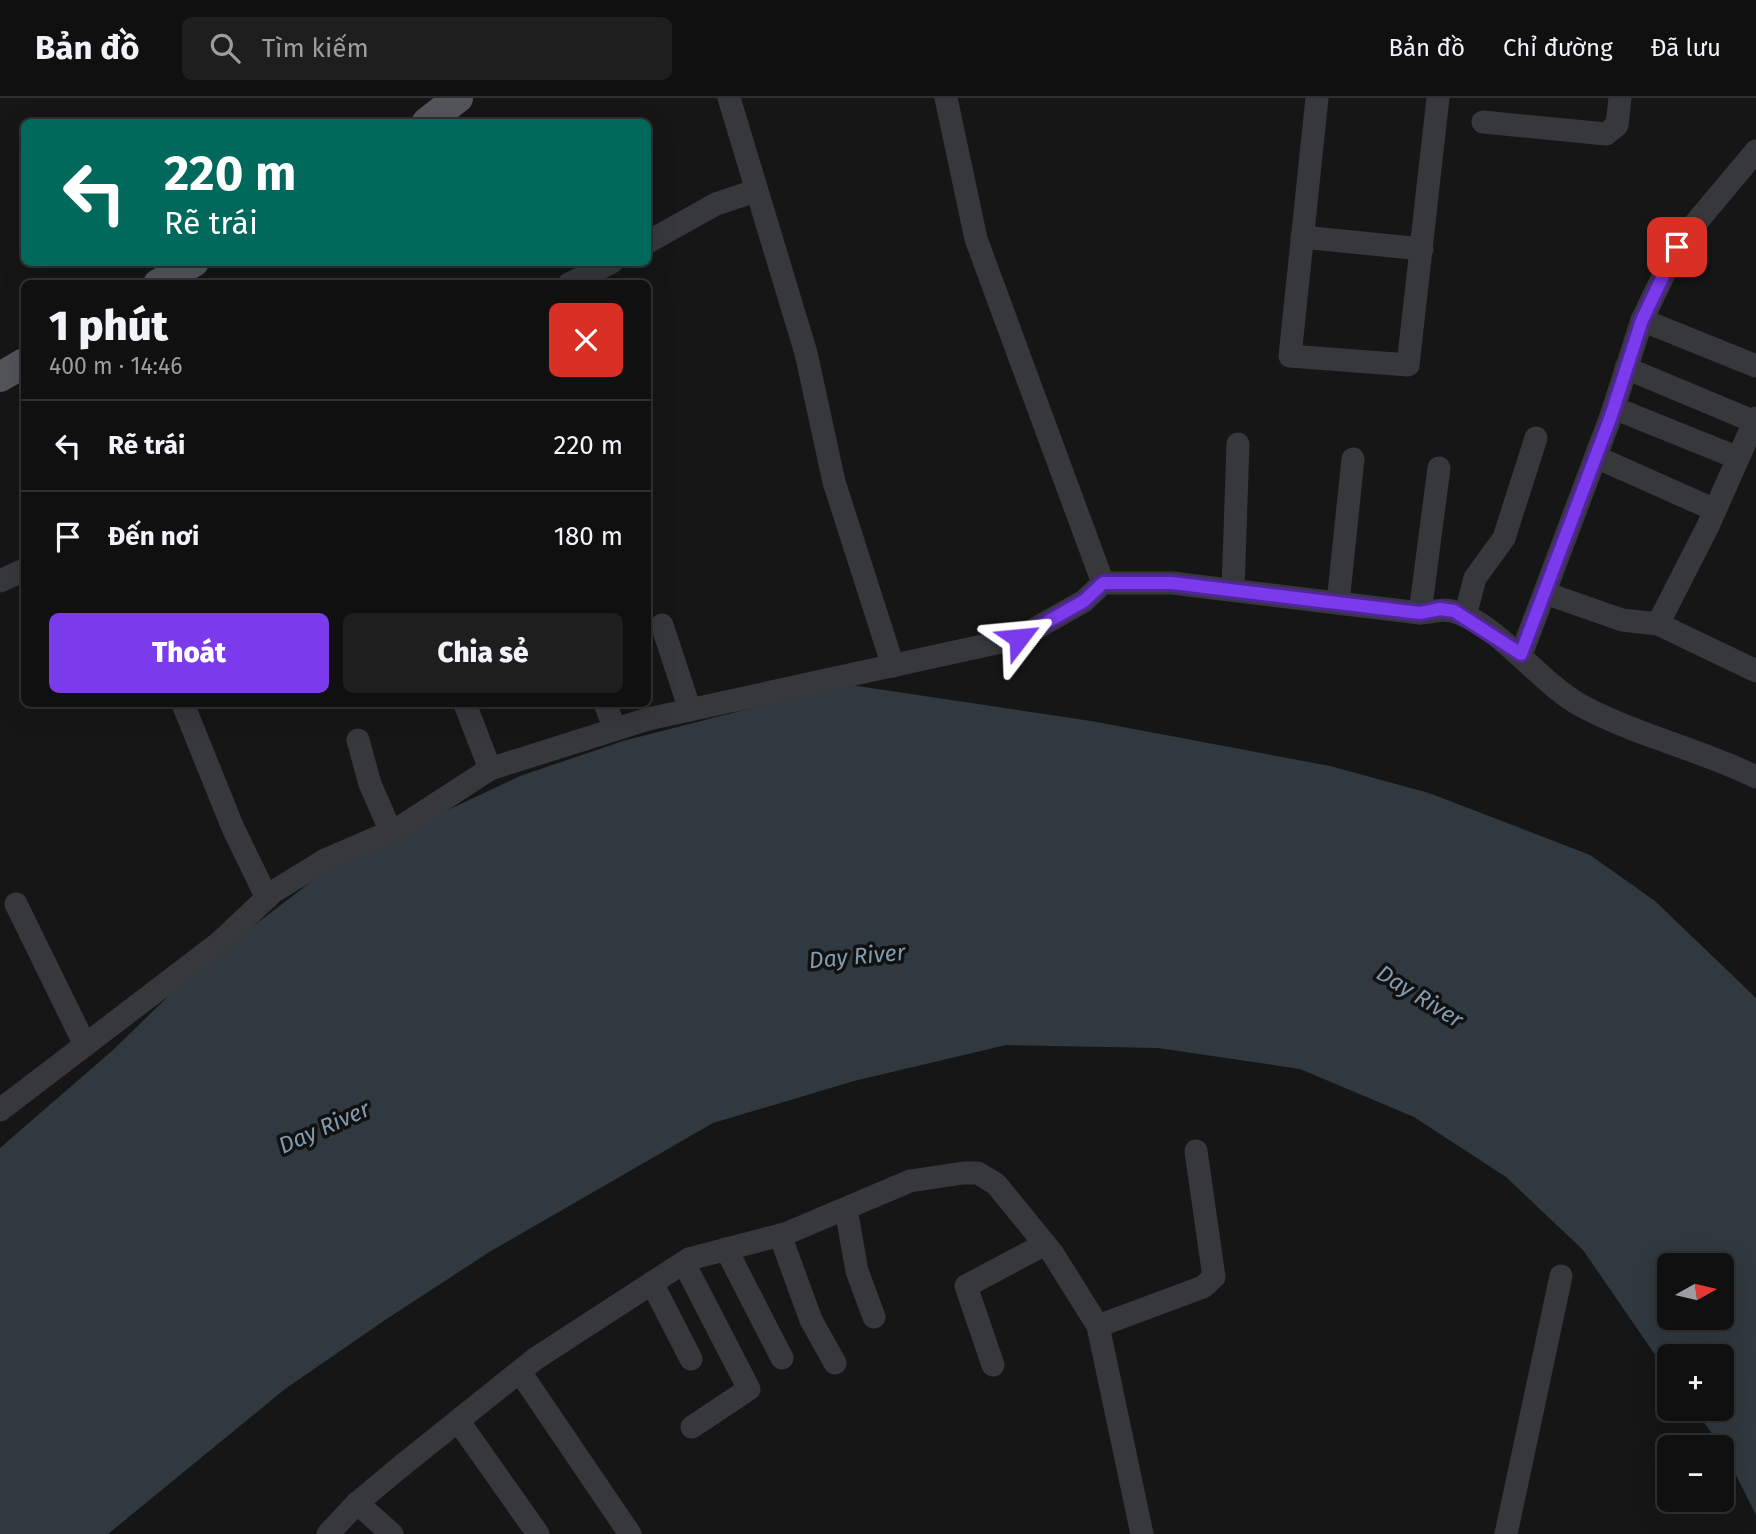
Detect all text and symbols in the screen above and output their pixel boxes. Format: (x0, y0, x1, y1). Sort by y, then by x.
search box (182, 17, 672, 80)
text: Bản đồ (35, 28, 140, 68)
icon: search (206, 29, 244, 67)
text: Tìm kiếm (262, 33, 369, 64)
text: Bản đồ (1388, 34, 1465, 62)
text: Chỉ đường (1503, 34, 1613, 62)
text: Đã lưu (1651, 34, 1721, 62)
text: 220 m (164, 144, 296, 203)
icon: left (49, 147, 140, 238)
text: Rẽ trái (164, 204, 258, 242)
pin (1647, 217, 1707, 277)
icon: arrive (1658, 228, 1696, 266)
text: 1 phút (49, 301, 168, 351)
button: close (549, 303, 623, 377)
text: 400 m · 14:46 (49, 352, 183, 380)
icon: left (49, 427, 87, 465)
text: Rẽ trái (108, 430, 185, 461)
text: 220 m (554, 430, 623, 461)
icon: arrive (49, 518, 87, 556)
text: Đến nơi (108, 521, 199, 552)
text: 180 m (554, 521, 623, 552)
position arrow (982, 601, 1056, 675)
button: Thoát (49, 613, 329, 693)
button: Chia sẻ (343, 613, 623, 693)
water label: Day River (808, 938, 908, 974)
water label: Day River (1372, 958, 1469, 1034)
water label: Day River (274, 1094, 375, 1159)
north arrow (1657, 1253, 1734, 1330)
map controls (1657, 1253, 1734, 1512)
button: + (1657, 1344, 1734, 1421)
button: − (1657, 1435, 1734, 1512)

